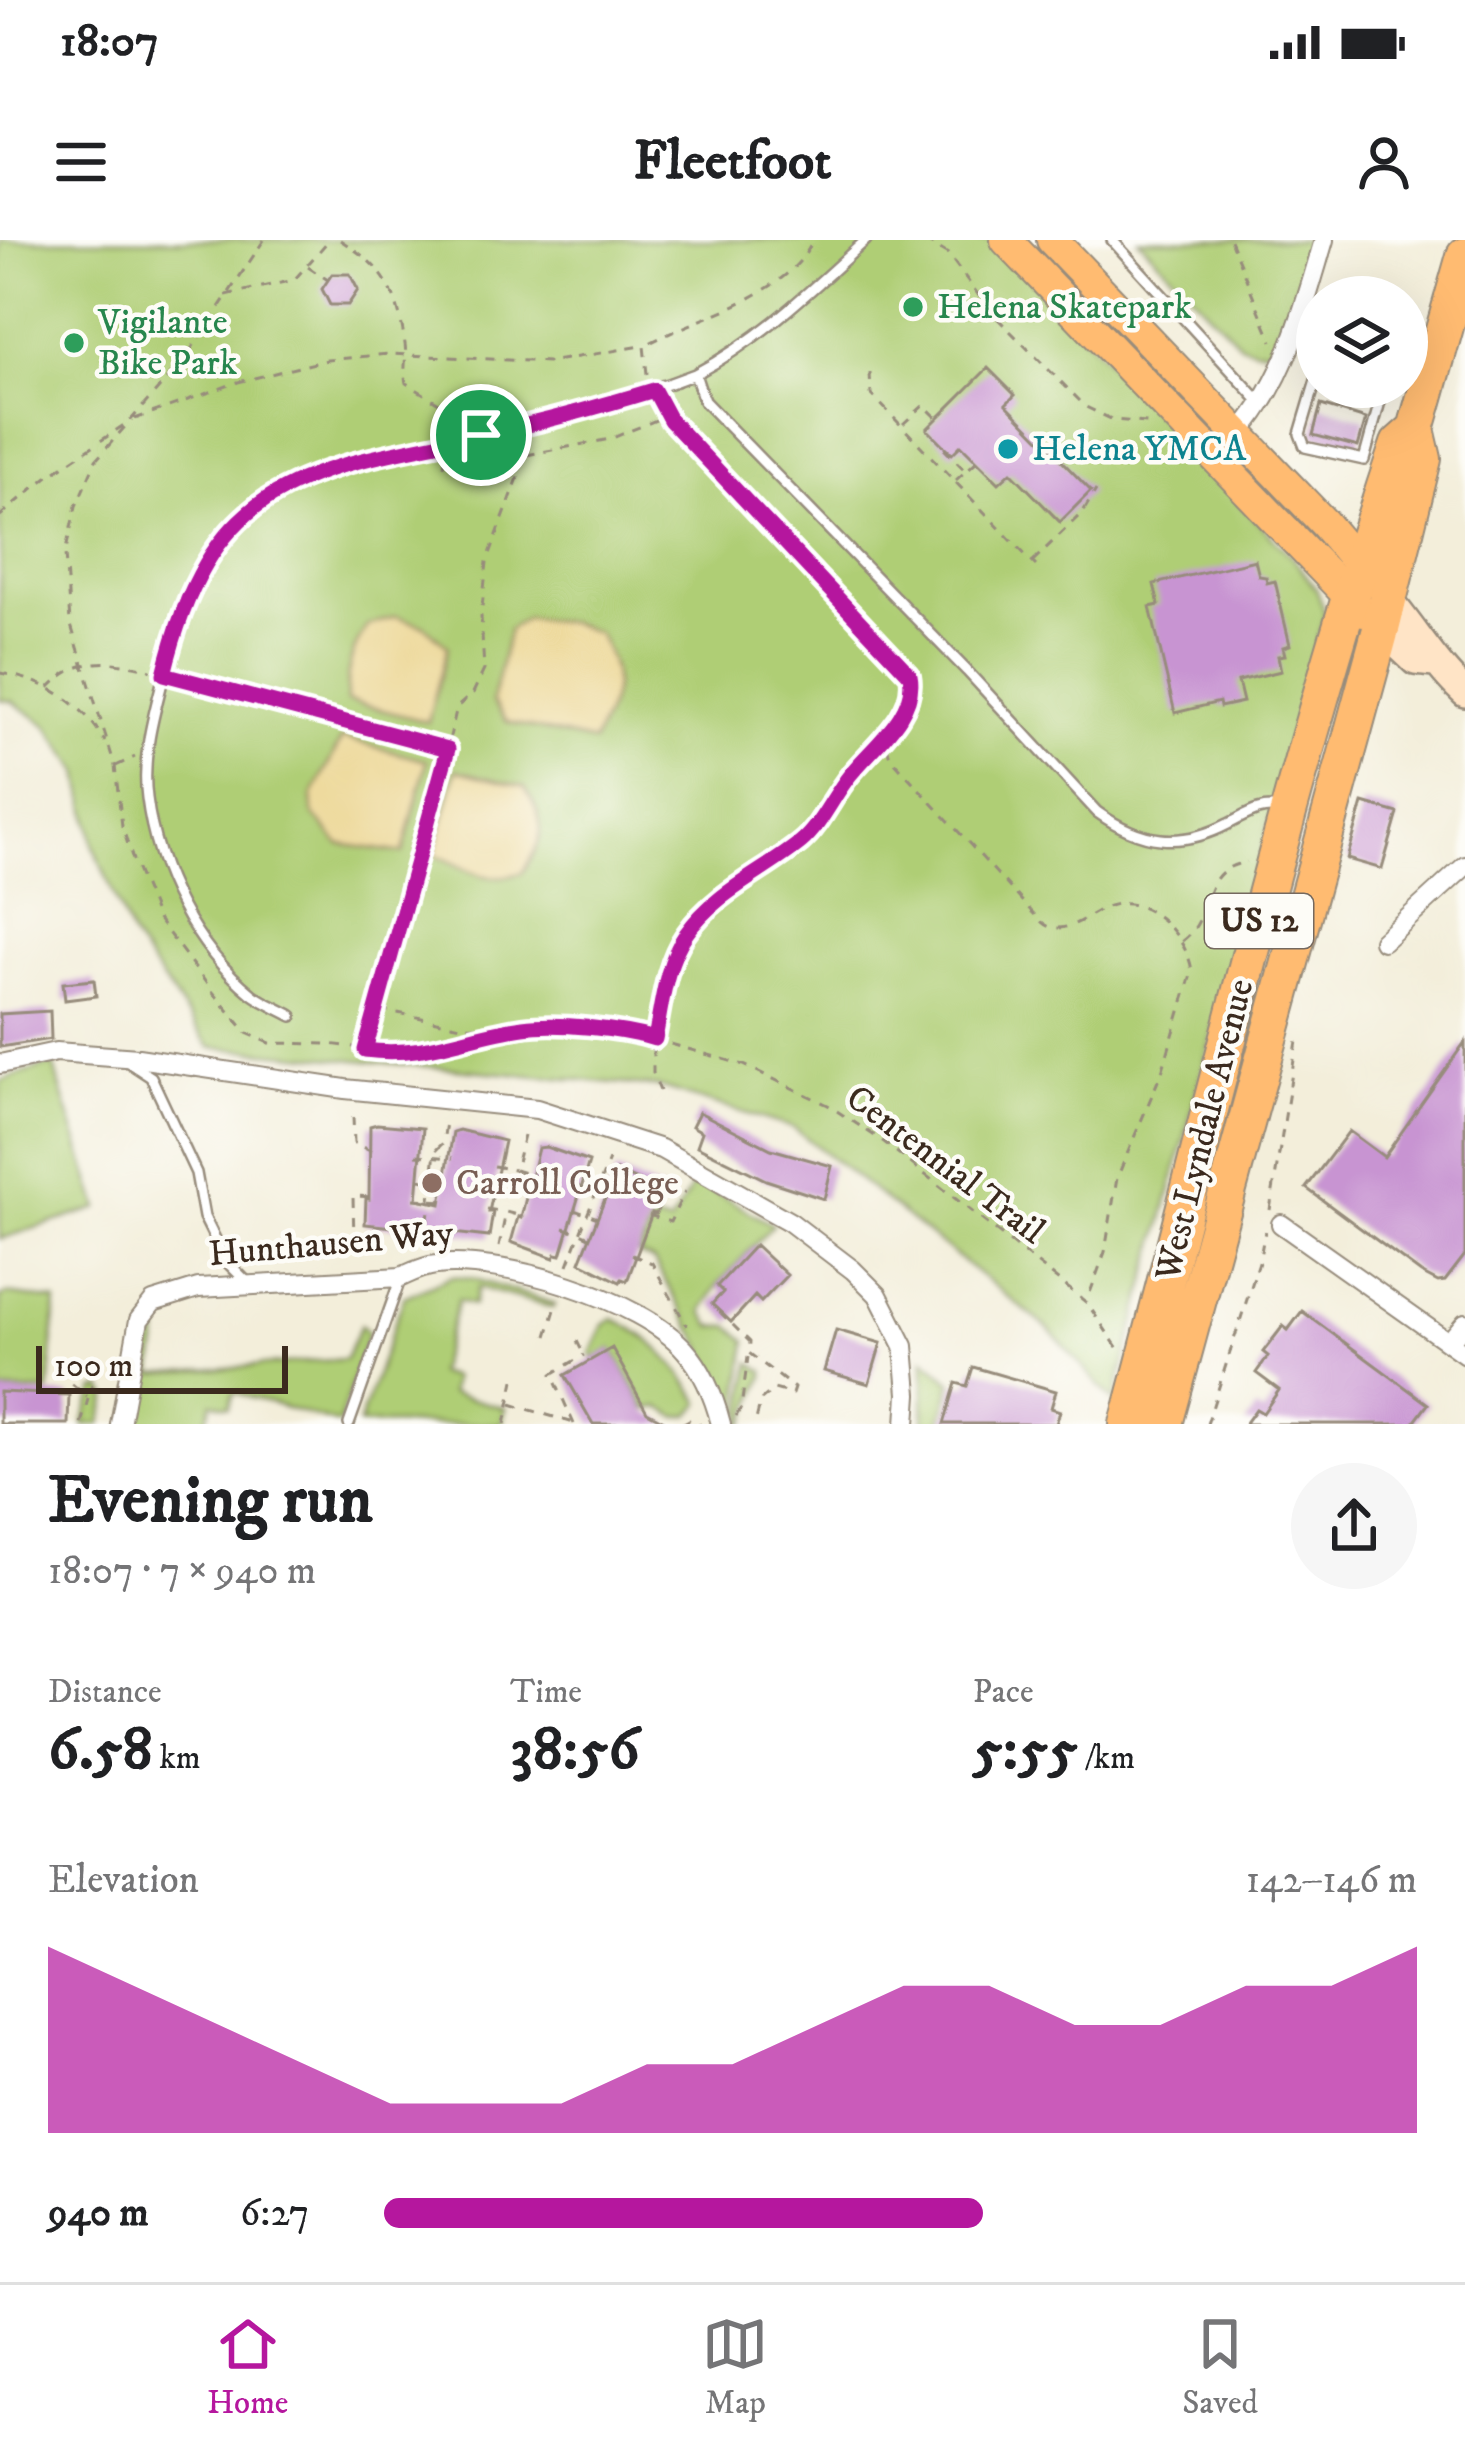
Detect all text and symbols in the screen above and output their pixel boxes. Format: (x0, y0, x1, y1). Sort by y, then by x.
text: 18:07 (60, 14, 159, 70)
icon: menu (48, 129, 114, 195)
text: Fleetfoot (634, 129, 831, 196)
icon: person (1351, 129, 1417, 195)
map controls (1296, 276, 1428, 408)
button: layers (1296, 276, 1428, 408)
place label: Helena Skatepark (937, 285, 1192, 330)
marker: Helena Skatepark (900, 294, 926, 320)
place label: Vigilante Bike Park (97, 300, 237, 386)
marker: Vigilante Bike Park (61, 330, 87, 356)
pin (430, 384, 532, 486)
icon: arrive (448, 402, 514, 468)
place label: Helena YMCA (1032, 427, 1247, 472)
marker: Helena YMCA (995, 436, 1021, 462)
road number: US 12 (1205, 894, 1313, 948)
street label: West Lyndale Avenue (1146, 975, 1264, 1286)
street label: Centennial Trail (837, 1076, 1053, 1254)
place label: Carroll College (456, 1161, 679, 1206)
marker: Carroll College (419, 1170, 445, 1196)
street label: Hunthausen Way (207, 1211, 456, 1277)
scale bar (36, 1340, 288, 1393)
text: 100 m (54, 1346, 133, 1387)
text: Evening run (48, 1461, 373, 1543)
button: share (1291, 1463, 1417, 1589)
text: 18:07 · 7 × 940 m (48, 1547, 316, 1596)
text: Distance (48, 1672, 162, 1713)
text: Time (510, 1672, 582, 1713)
text: Pace (973, 1672, 1034, 1713)
text: 6.58 (48, 1713, 152, 1788)
text: 38:56 (510, 1713, 639, 1788)
text: 5:55 (973, 1713, 1078, 1788)
text: km (152, 1738, 201, 1779)
text: /km (1078, 1738, 1135, 1779)
text: Elevation (48, 1856, 199, 1905)
text: 142–146 m (1246, 1856, 1417, 1905)
text: 940 m (48, 2189, 149, 2238)
text: 6:27 (240, 2189, 309, 2238)
tab: Home (207, 2311, 289, 2424)
tab: Map (702, 2311, 768, 2424)
tab: Saved (1182, 2311, 1258, 2424)

